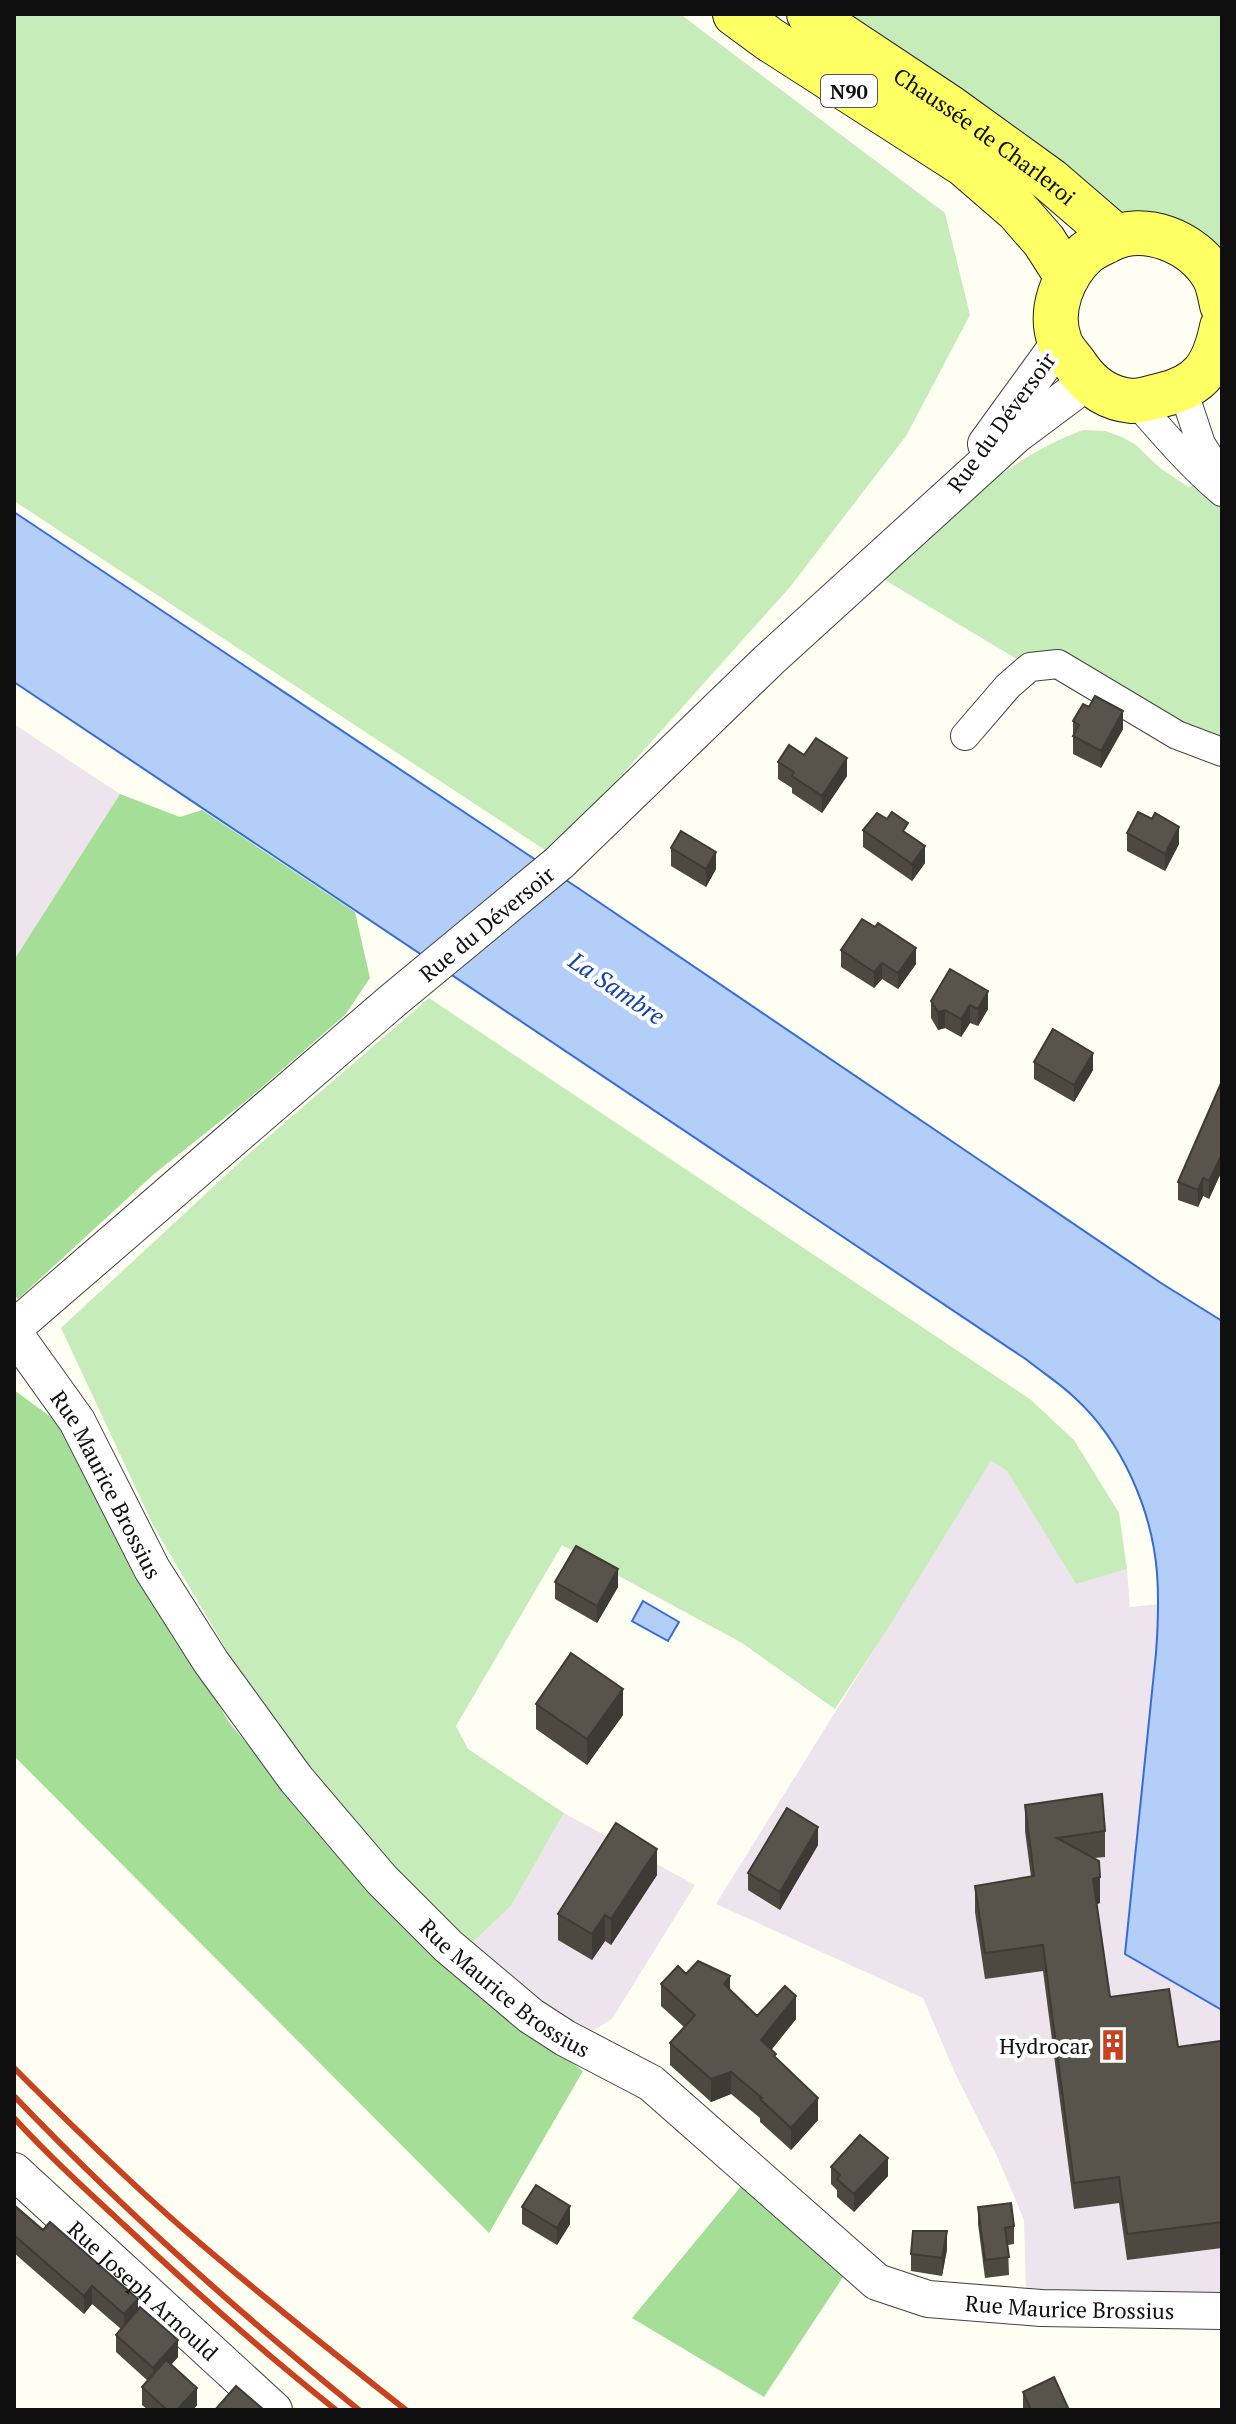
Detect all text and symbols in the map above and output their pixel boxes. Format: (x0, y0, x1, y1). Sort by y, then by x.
street label: Chaussée de Charleroi (889, 60, 1082, 211)
road number: N90 (821, 75, 877, 107)
street label: Rue du Déversoir (940, 346, 1062, 498)
street label: Rue du Déversoir (413, 859, 560, 987)
water label: La Sambre (562, 944, 671, 1032)
street label: Rue Maurice Brossius (45, 1384, 169, 1584)
street label: Rue Maurice Brossius (414, 1912, 595, 2063)
building icon: Hydrocar (1096, 2028, 1130, 2062)
place label: Hydrocar (999, 2031, 1090, 2060)
street label: Rue Joseph Arnould (62, 2214, 225, 2366)
street label: Rue Maurice Brossius (964, 2288, 1175, 2325)

